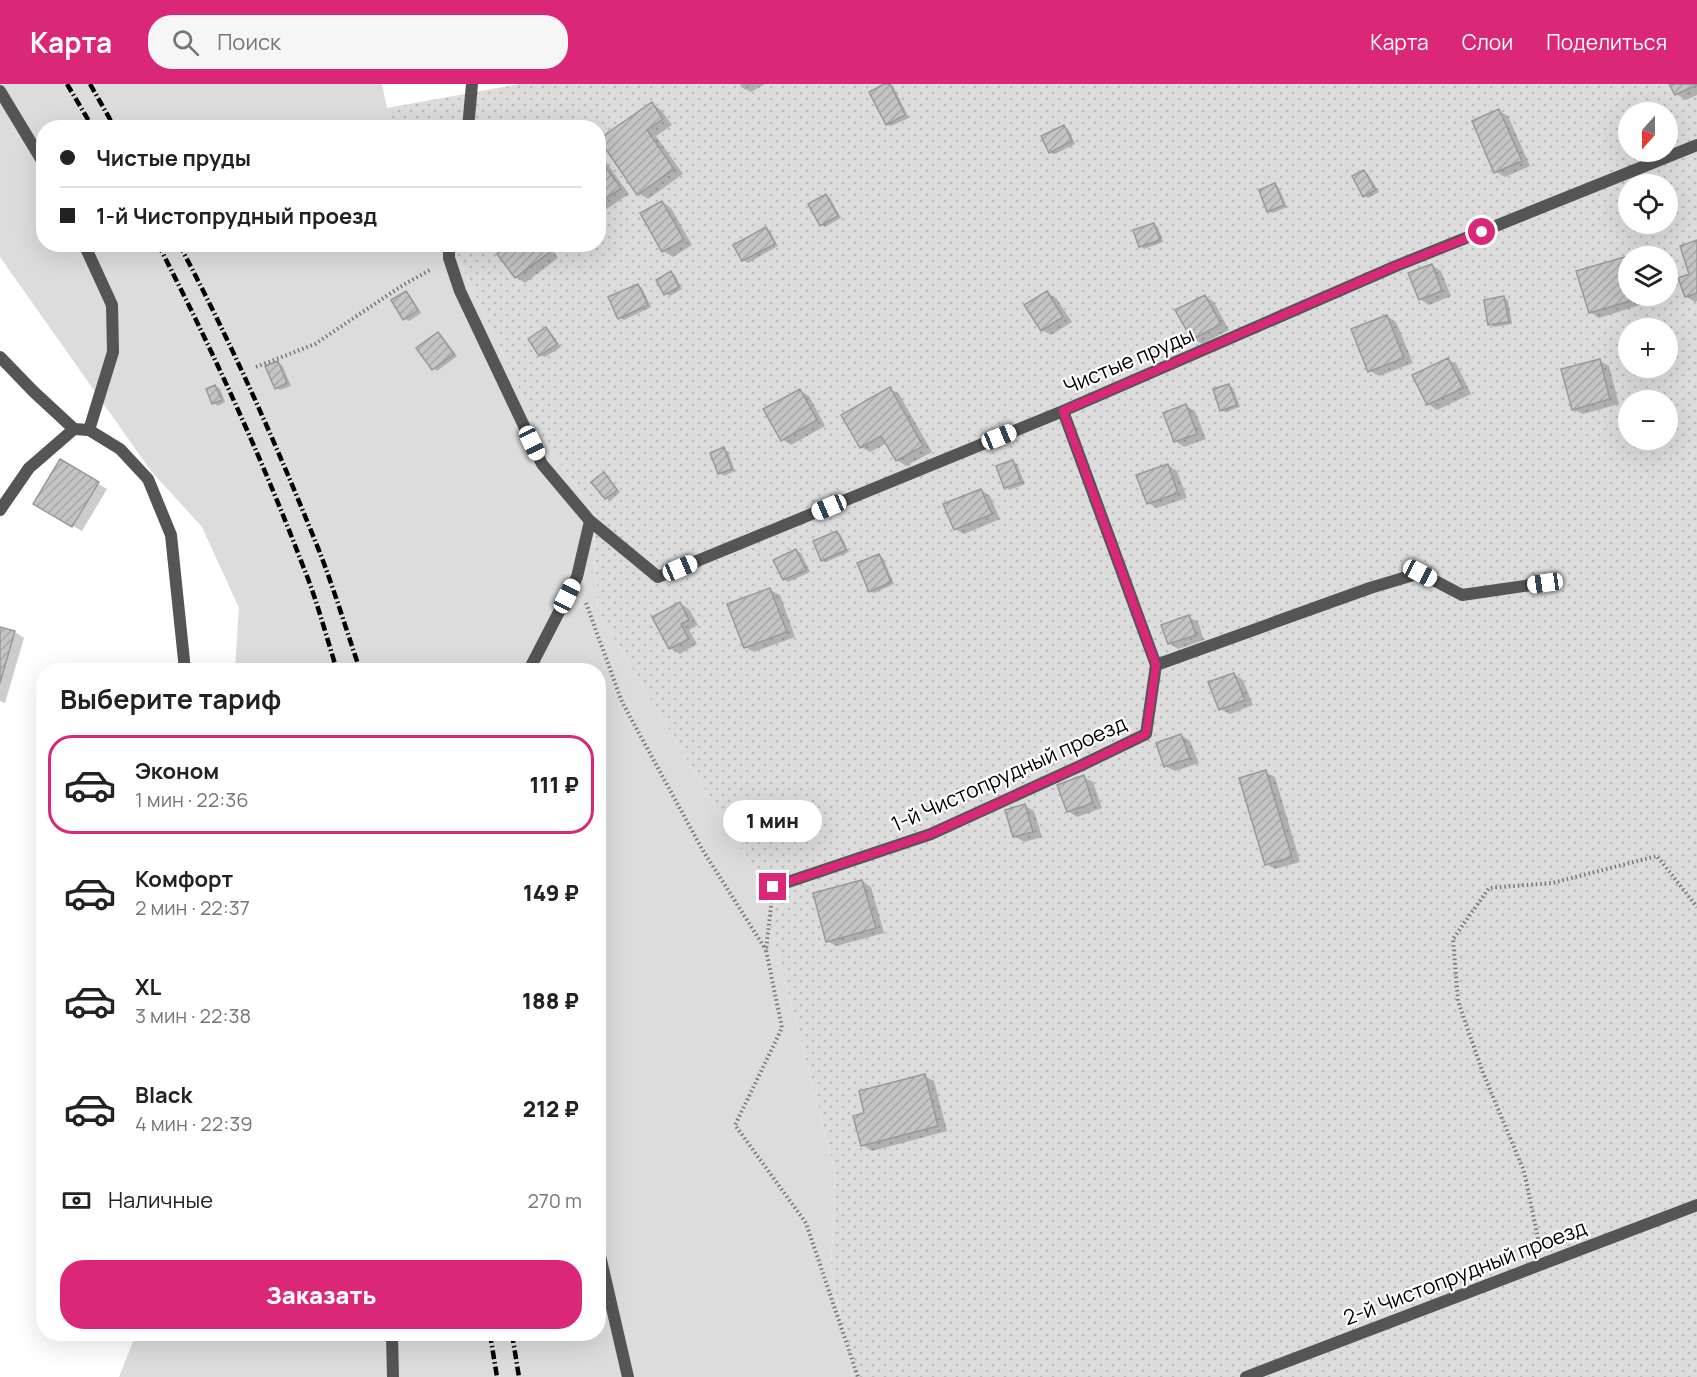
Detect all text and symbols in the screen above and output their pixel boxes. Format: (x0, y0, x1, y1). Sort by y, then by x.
search box (148, 15, 568, 69)
text: Карта (30, 23, 112, 61)
icon: search (169, 26, 202, 59)
text: Поиск (217, 27, 281, 57)
text: Карта (1370, 28, 1429, 56)
text: Слои (1462, 28, 1513, 56)
text: Поделиться (1546, 28, 1667, 56)
north arrow (1618, 102, 1678, 162)
map controls (1618, 102, 1678, 450)
text: Чистые пруды (96, 143, 251, 173)
button: locate (1618, 174, 1678, 234)
text: 1-й Чистопрудный проезд (96, 201, 377, 231)
route start (1468, 218, 1495, 245)
button: layers (1618, 246, 1678, 306)
button: + (1618, 318, 1678, 378)
street label: Чистые пруды (1059, 320, 1198, 400)
button: − (1618, 390, 1678, 450)
car (979, 422, 1019, 452)
car (516, 423, 548, 463)
car (809, 492, 849, 522)
car (660, 553, 700, 583)
car (1400, 557, 1440, 589)
car (1526, 572, 1564, 594)
car (551, 576, 583, 616)
text: Выберите тариф (60, 680, 281, 717)
street label: 1-й Чистопрудный проезд (887, 709, 1131, 838)
text: Эконом (135, 756, 219, 786)
icon: car (63, 758, 117, 812)
text: 111 ₽ (529, 770, 579, 800)
text: 1 мин · 22:36 (135, 786, 249, 813)
callout: 1 мин (724, 800, 822, 842)
text: 1 мин (746, 807, 799, 834)
text: Комфорт (135, 864, 233, 894)
icon: car (63, 866, 117, 920)
route end (759, 873, 786, 900)
text: 149 ₽ (523, 878, 579, 908)
text: 2 мин · 22:37 (135, 894, 250, 921)
text: XL (135, 972, 161, 1002)
icon: car (63, 974, 117, 1028)
text: 188 ₽ (522, 986, 579, 1016)
text: 3 мин · 22:38 (135, 1002, 251, 1029)
text: Black (135, 1080, 192, 1110)
icon: car (63, 1082, 117, 1136)
text: 212 ₽ (523, 1094, 579, 1124)
text: 4 мин · 22:39 (135, 1110, 253, 1137)
icon: cash (60, 1184, 93, 1217)
text: Наличные (108, 1185, 213, 1215)
text: 270 m (527, 1187, 582, 1214)
street label: 2-й Чистопрудный проезд (1339, 1213, 1590, 1331)
button: Заказать (60, 1260, 582, 1329)

